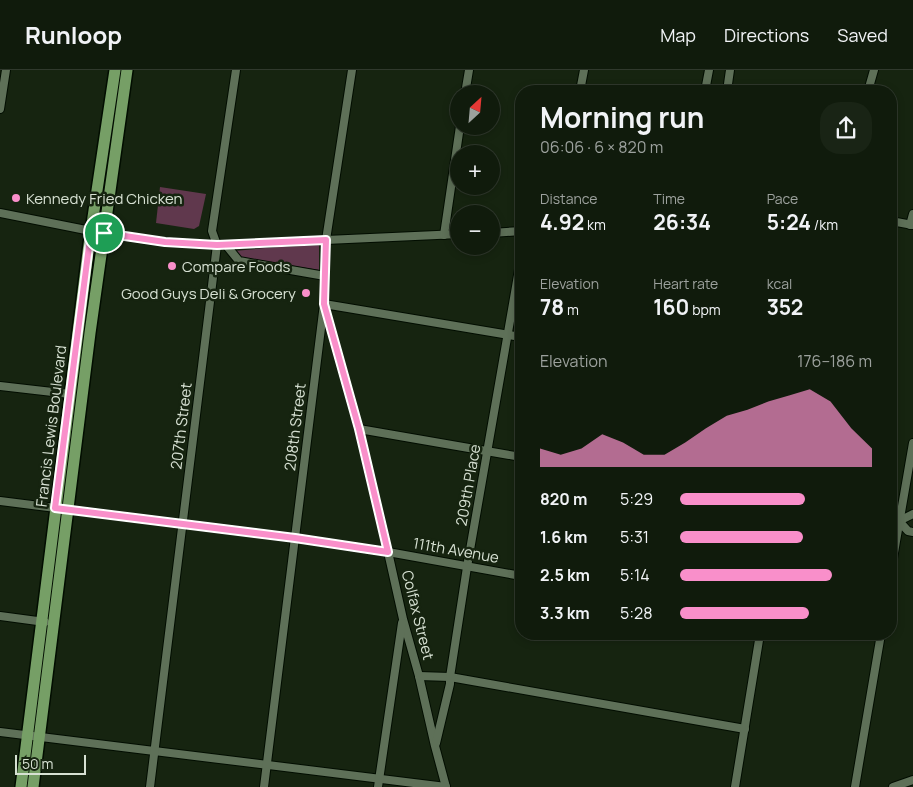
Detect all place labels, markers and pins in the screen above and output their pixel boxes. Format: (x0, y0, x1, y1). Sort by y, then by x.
place label: Kennedy Fried Chicken (26, 188, 183, 209)
marker: Kennedy Fried Chicken (10, 192, 22, 204)
pin (83, 212, 125, 254)
place label: Compare Foods (182, 256, 291, 277)
marker: Compare Foods (166, 260, 178, 272)
place label: Good Guys Deli & Grocery (121, 283, 296, 304)
marker: Good Guys Deli & Grocery (300, 287, 312, 299)

